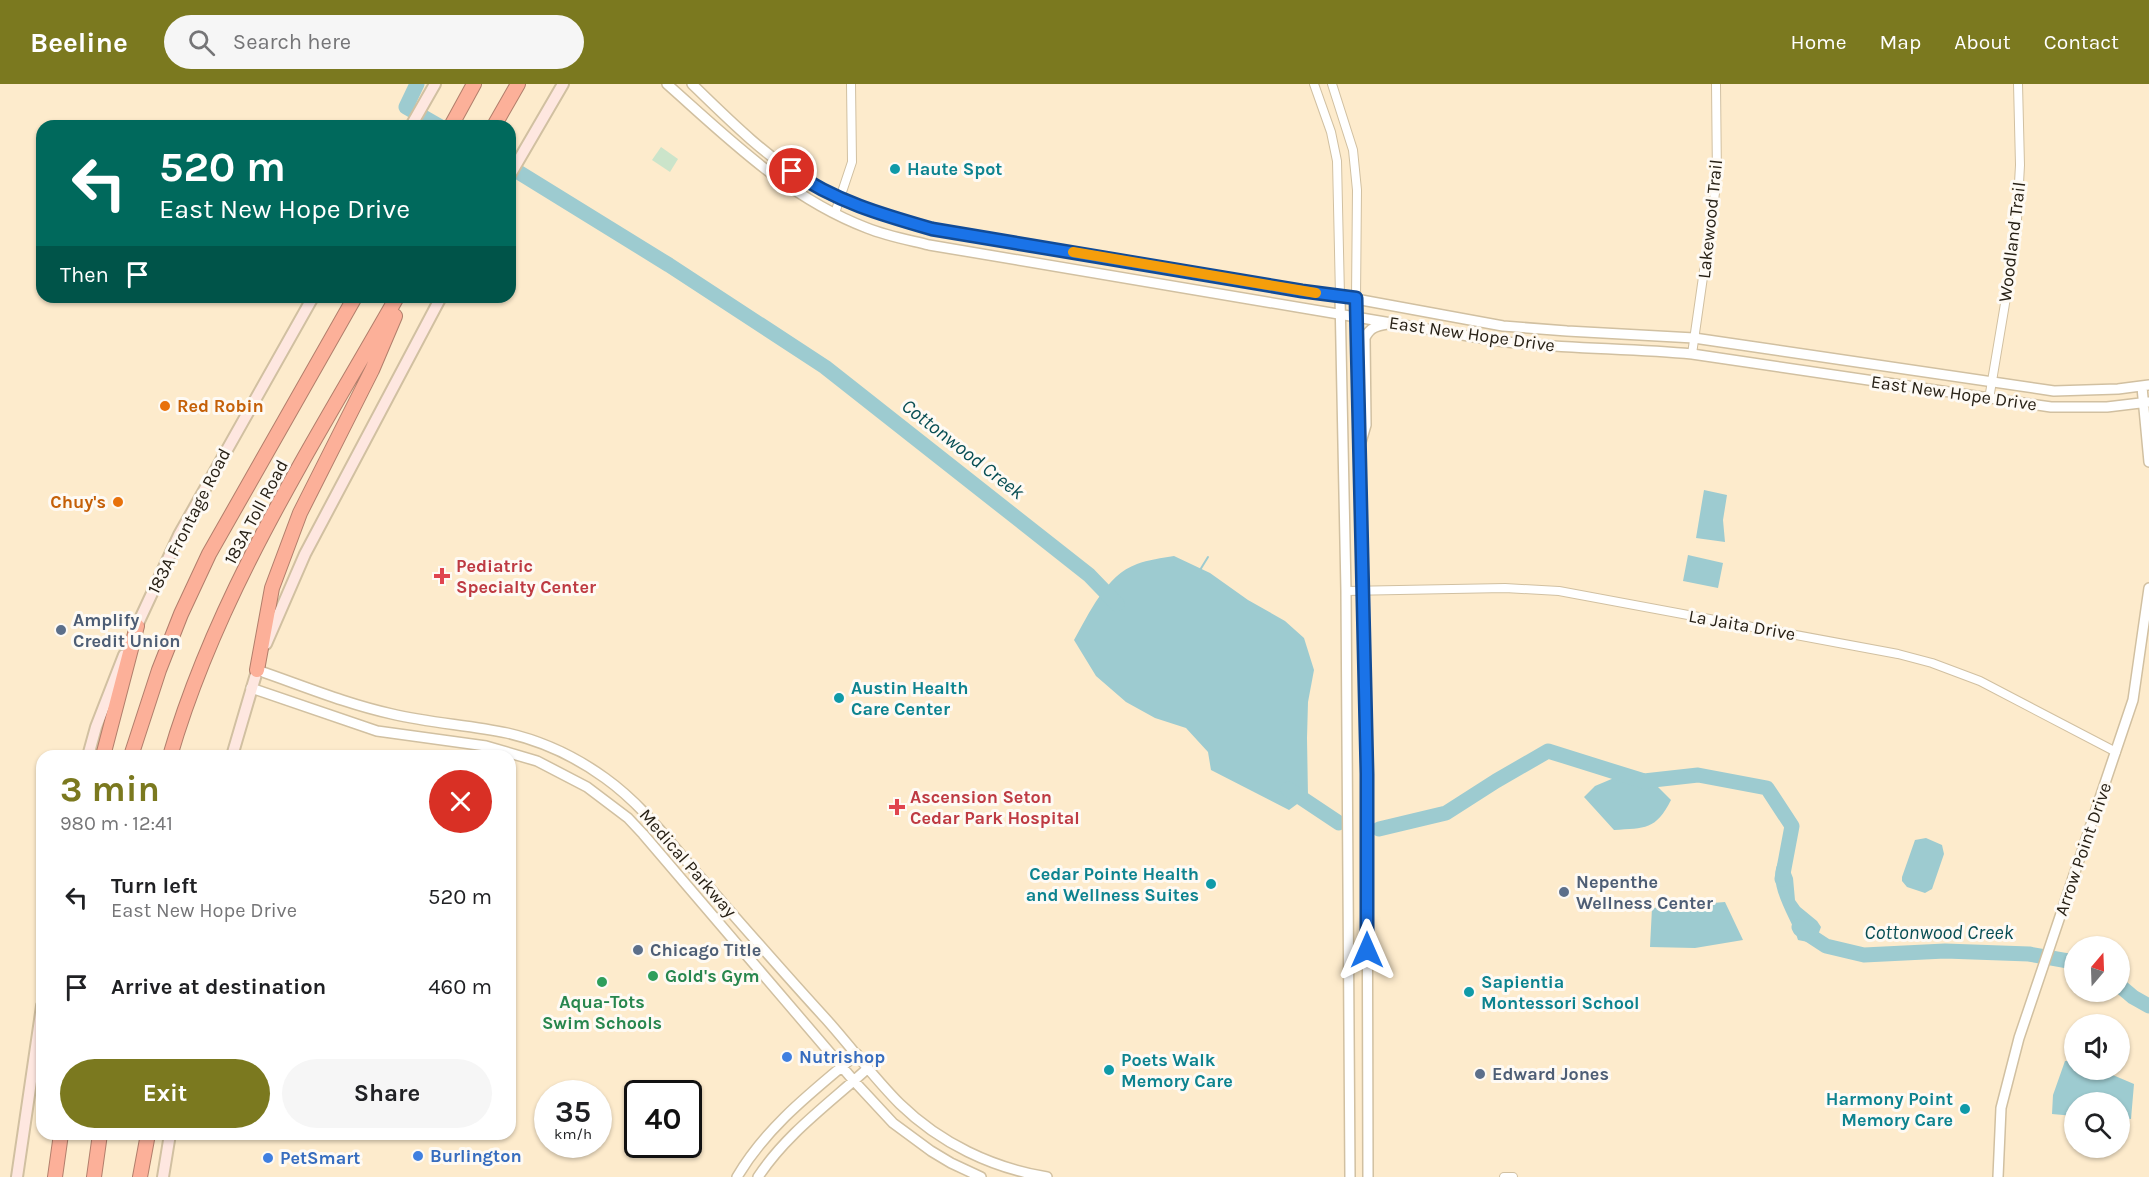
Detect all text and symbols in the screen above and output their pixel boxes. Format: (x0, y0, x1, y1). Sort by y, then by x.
search box (164, 15, 584, 69)
text: Beeline (30, 26, 128, 59)
icon: search (185, 26, 218, 59)
text: Search here (233, 29, 351, 55)
text: Home (1791, 30, 1847, 54)
text: Map (1880, 30, 1921, 54)
text: About (1954, 30, 2011, 54)
text: Contact (2044, 30, 2119, 54)
text: 520 m (159, 142, 286, 192)
icon: left (60, 144, 138, 222)
pin (766, 145, 817, 196)
icon: arrive (775, 154, 808, 187)
place label: Haute Spot (907, 158, 1002, 180)
street label: Lakewood Trail (1693, 158, 1727, 280)
marker: Haute Spot (888, 162, 902, 176)
street label: Woodland Trail (1994, 181, 2030, 303)
text: East New Hope Drive (159, 193, 410, 225)
icon: arrive (121, 258, 154, 291)
text: Then (60, 262, 109, 288)
street label: East New Hope Drive (1388, 311, 1556, 357)
street label: East New Hope Drive (1870, 370, 2038, 416)
water label: Cottonwood Creek (897, 394, 1030, 505)
place label: Red Robin (177, 395, 264, 417)
marker: Red Robin (158, 399, 172, 413)
street label: 183A Frontage Road (143, 444, 235, 598)
street label: 183A Toll Road (219, 456, 293, 568)
place label: Chuy's (50, 491, 106, 513)
marker: Chuy's (111, 495, 125, 509)
place label: Pediatric Specialty Center (456, 555, 596, 598)
marker: Pediatric Specialty Center (433, 567, 451, 585)
street label: La Jaita Drive (1687, 605, 1797, 645)
place label: Amplify Credit Union (73, 609, 181, 652)
marker: Amplify Credit Union (54, 623, 68, 637)
place label: Austin Health Care Center (851, 677, 968, 720)
marker: Austin Health Care Center (832, 691, 846, 705)
text: 3 min (60, 768, 160, 810)
button: close (429, 770, 492, 833)
street label: Arrow Point Drive (2050, 779, 2116, 919)
place label: Ascension Seton Cedar Park Hospital (910, 786, 1080, 829)
marker: Ascension Seton Cedar Park Hospital (888, 798, 906, 816)
street label: Medical Parkway (635, 804, 742, 922)
text: 980 m · 12:41 (60, 812, 173, 835)
place label: Cedar Pointe Health and Wellness Suites (1026, 863, 1199, 906)
place label: Nepenthe Wellness Center (1576, 871, 1713, 914)
text: Turn left (111, 873, 198, 899)
marker: Cedar Pointe Health and Wellness Suites (1204, 877, 1218, 891)
icon: left (60, 881, 93, 914)
text: 520 m (428, 884, 492, 910)
marker: Nepenthe Wellness Center (1557, 885, 1571, 899)
text: East New Hope Drive (111, 899, 297, 922)
position arrow (1335, 918, 1399, 982)
water label: Cottonwood Creek (1864, 921, 2014, 944)
north arrow (2064, 936, 2130, 1002)
map controls (2064, 936, 2130, 1158)
place label: Chicago Title (650, 939, 761, 961)
marker: Chicago Title (631, 943, 645, 957)
place label: Gold's Gym (665, 965, 760, 987)
marker: Gold's Gym (646, 969, 660, 983)
icon: arrive (60, 971, 93, 1004)
place label: Sapientia Montessori School (1481, 971, 1640, 1014)
text: Arrive at destination (111, 974, 326, 1000)
text: 460 m (428, 974, 492, 1000)
marker: Aqua-Tots Swim Schools (595, 975, 609, 989)
marker: Sapientia Montessori School (1462, 985, 1476, 999)
place label: Aqua-Tots Swim Schools (542, 991, 662, 1034)
button: sound (2064, 1014, 2130, 1080)
place label: Nutrishop (799, 1046, 885, 1068)
place label: Poets Walk Memory Care (1121, 1049, 1233, 1092)
marker: Nutrishop (780, 1050, 794, 1064)
button: Exit (60, 1059, 270, 1128)
button: Share (282, 1059, 492, 1128)
marker: Poets Walk Memory Care (1102, 1063, 1116, 1077)
place label: Edward Jones (1492, 1063, 1609, 1085)
marker: Edward Jones (1473, 1067, 1487, 1081)
speed limit sign: 40 (624, 1080, 702, 1158)
place label: Harmony Point Memory Care (1826, 1088, 1953, 1131)
button: search (2064, 1092, 2130, 1158)
text: 35 (555, 1094, 591, 1130)
marker: Harmony Point Memory Care (1958, 1102, 1972, 1116)
text: km/h (554, 1125, 592, 1143)
place label: Burlington (430, 1145, 522, 1167)
place label: PetSmart (280, 1147, 360, 1169)
marker: Burlington (411, 1149, 425, 1163)
marker: PetSmart (261, 1151, 275, 1165)

